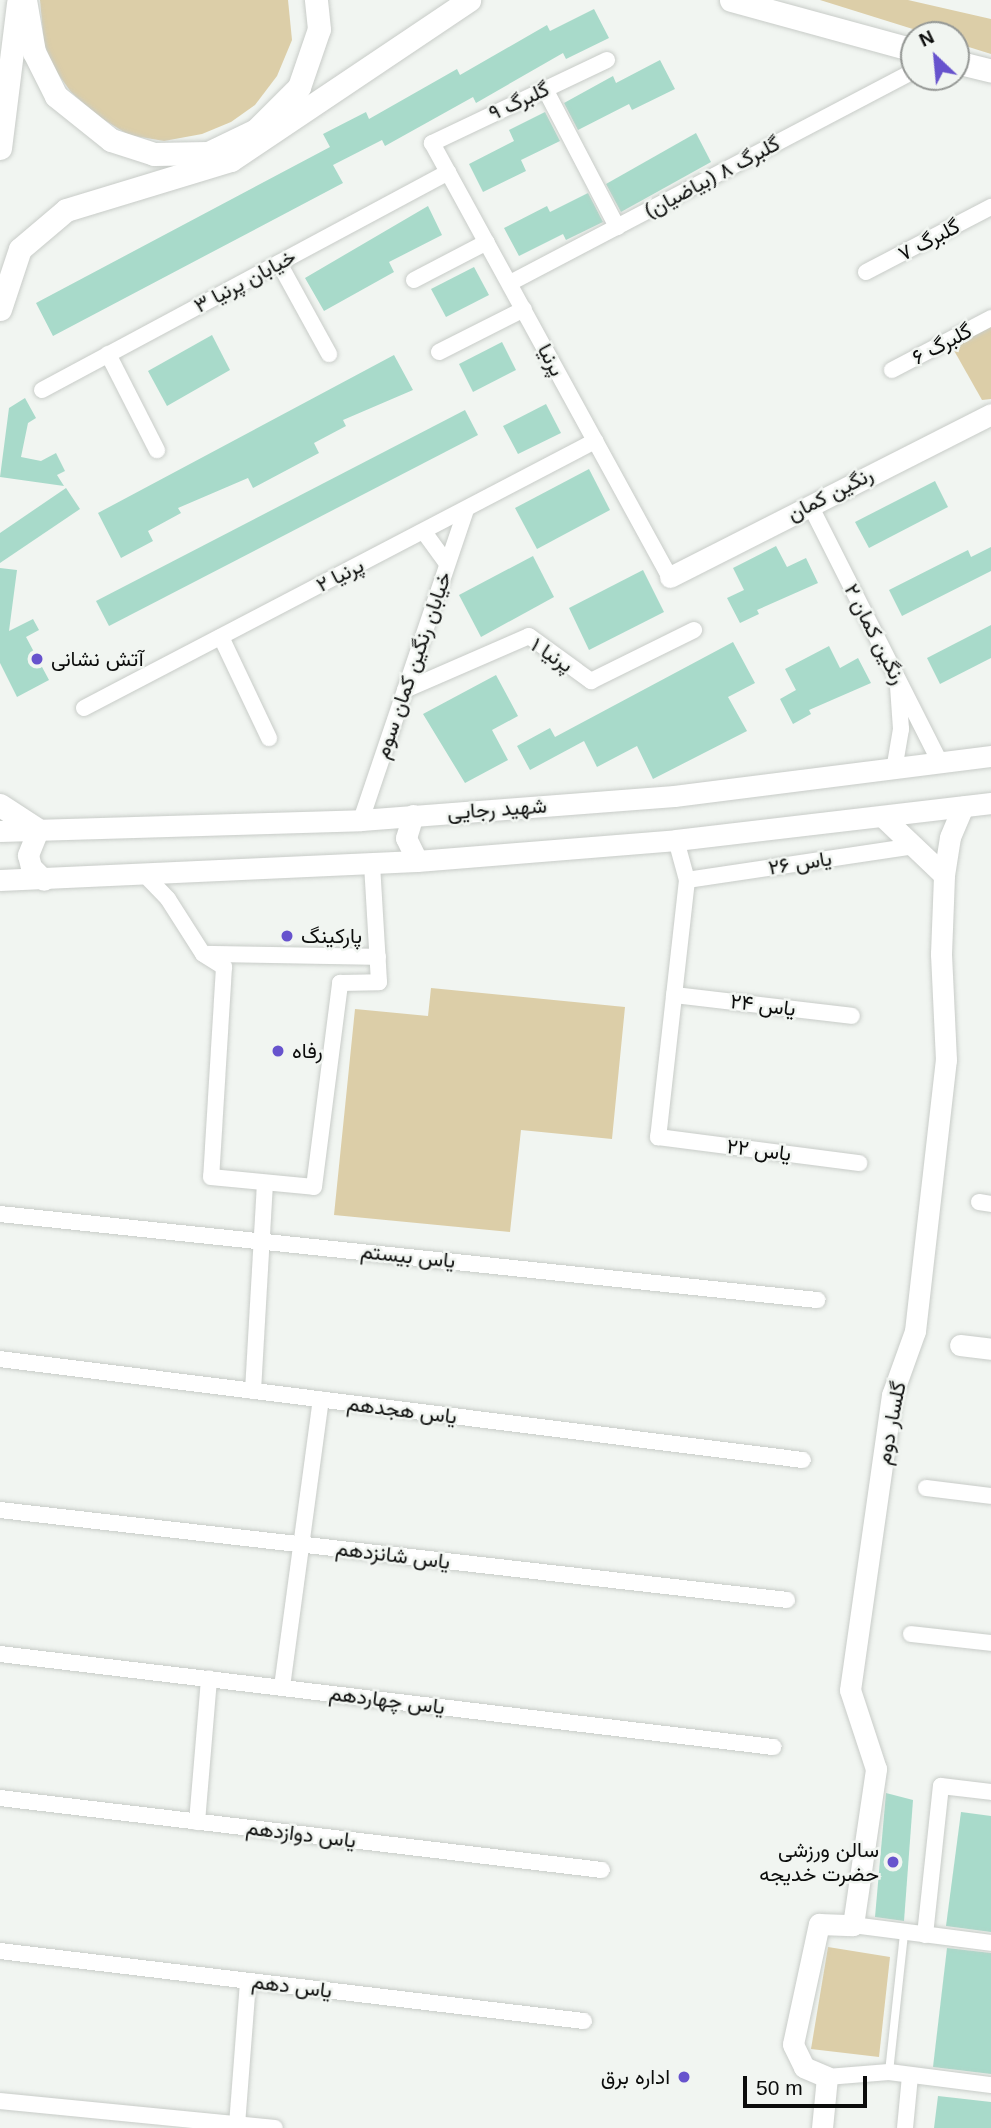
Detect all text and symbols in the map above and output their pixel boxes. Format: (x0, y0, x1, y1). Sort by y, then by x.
north arrow (900, 21, 970, 91)
text: N (916, 26, 937, 51)
street label: گلبرگ ۹ (485, 76, 553, 126)
street label: گلبرگ ۸ (بیاضیان) (640, 131, 784, 223)
street label: گلبرگ ۷ (894, 213, 964, 267)
street label: خیابان پرنیا ۳ (190, 244, 300, 318)
street label: گلبرگ ۶ (908, 318, 976, 370)
street label: پرنیا (532, 339, 570, 381)
street label: رنگین کمان (783, 462, 877, 526)
street label: پرنیا ۲ (312, 552, 368, 598)
street label: خیابان رنگین کمان سوم (369, 568, 457, 762)
street label: رنگین کمان ۲ (839, 579, 911, 689)
street label: پرنیا ۱ (526, 632, 578, 678)
place label: آتش نشانی (51, 646, 144, 672)
marker: آتش نشانی (29, 651, 45, 667)
street label: شهید رجایی (446, 793, 548, 825)
street label: یاس ۲۶ (766, 846, 834, 880)
place label: پارکینگ (301, 923, 362, 949)
marker: پارکینگ (279, 928, 295, 944)
street label: یاس ۲۴ (729, 988, 797, 1022)
place label: رفاه (292, 1038, 323, 1064)
marker: رفاه (270, 1043, 286, 1059)
street label: یاس ۲۲ (725, 1134, 793, 1166)
street label: یاس بیستم (359, 1239, 457, 1273)
street label: گلسار دوم (871, 1379, 911, 1467)
street label: یاس هجدهم (346, 1391, 458, 1429)
street label: یاس شانزدهم (334, 1535, 452, 1575)
street label: یاس چهاردهم (328, 1680, 446, 1720)
street label: یاس دوازدهم (245, 1815, 357, 1853)
place label: سالن ورزشی حضرت خدیجه (759, 1837, 879, 1887)
marker: سالن ورزشی حضرت خدیجه (885, 1854, 901, 1870)
street label: یاس دهم (250, 1969, 334, 2003)
scale bar (746, 2062, 870, 2106)
place label: اداره برق (601, 2064, 670, 2090)
marker: اداره برق (676, 2069, 692, 2085)
text: 50 m (756, 2076, 803, 2099)

